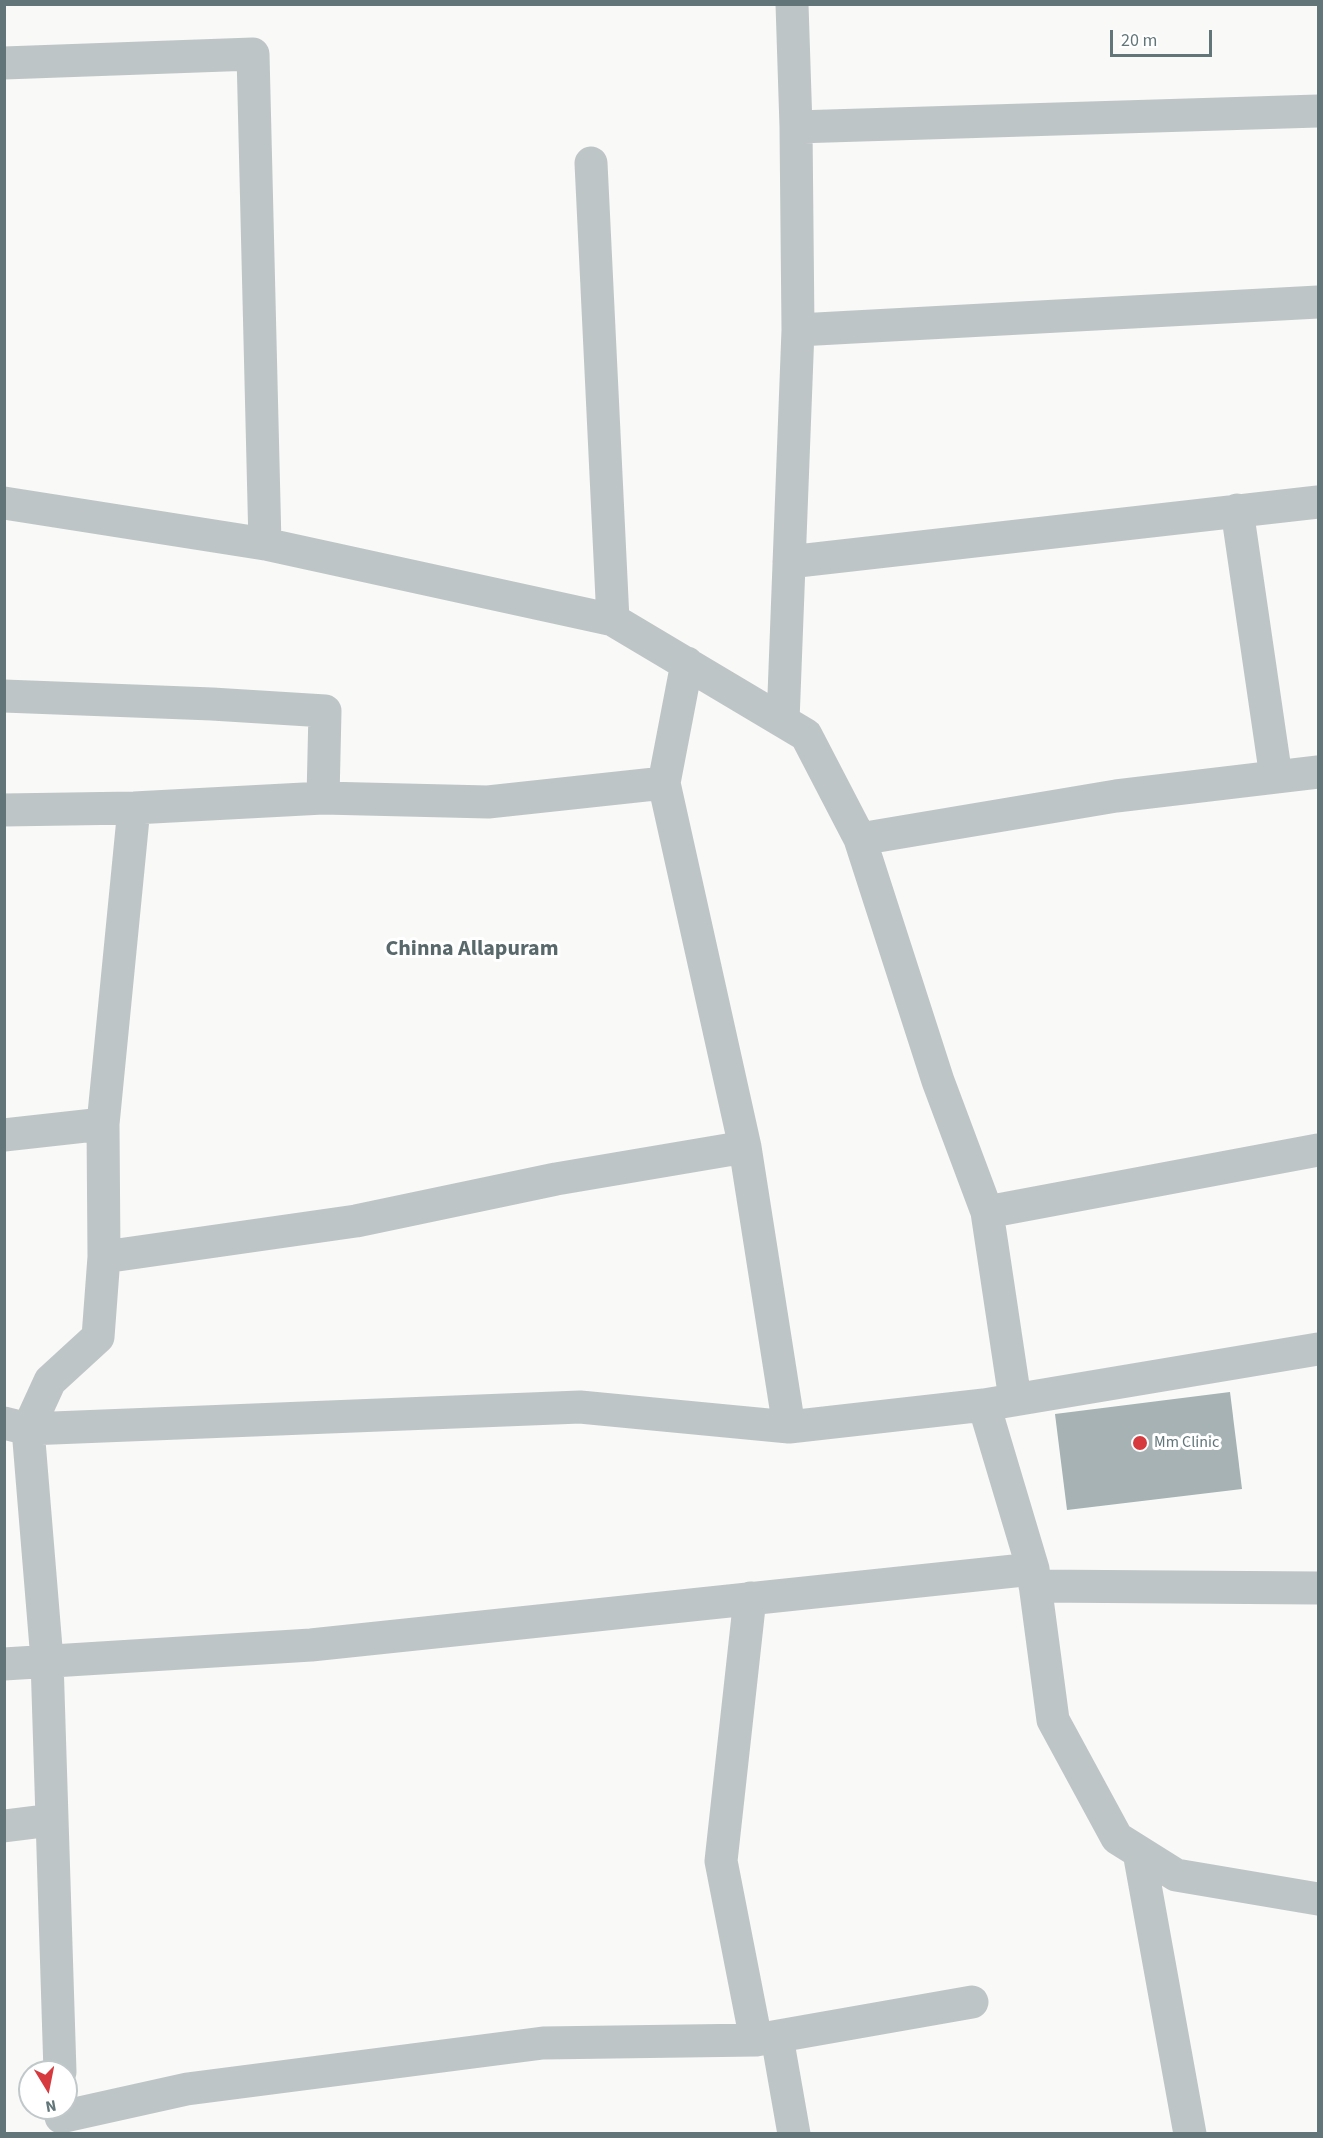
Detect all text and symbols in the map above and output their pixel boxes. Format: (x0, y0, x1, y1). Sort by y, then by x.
scale bar (1113, 18, 1215, 56)
text: 20 m (1121, 28, 1157, 53)
district label: Chinna Allapuram (385, 937, 559, 963)
place label: Mm Clinic (1154, 1433, 1219, 1453)
marker: Mm Clinic (1131, 1434, 1149, 1452)
north arrow (18, 2060, 78, 2120)
text: N (44, 2094, 58, 2118)

